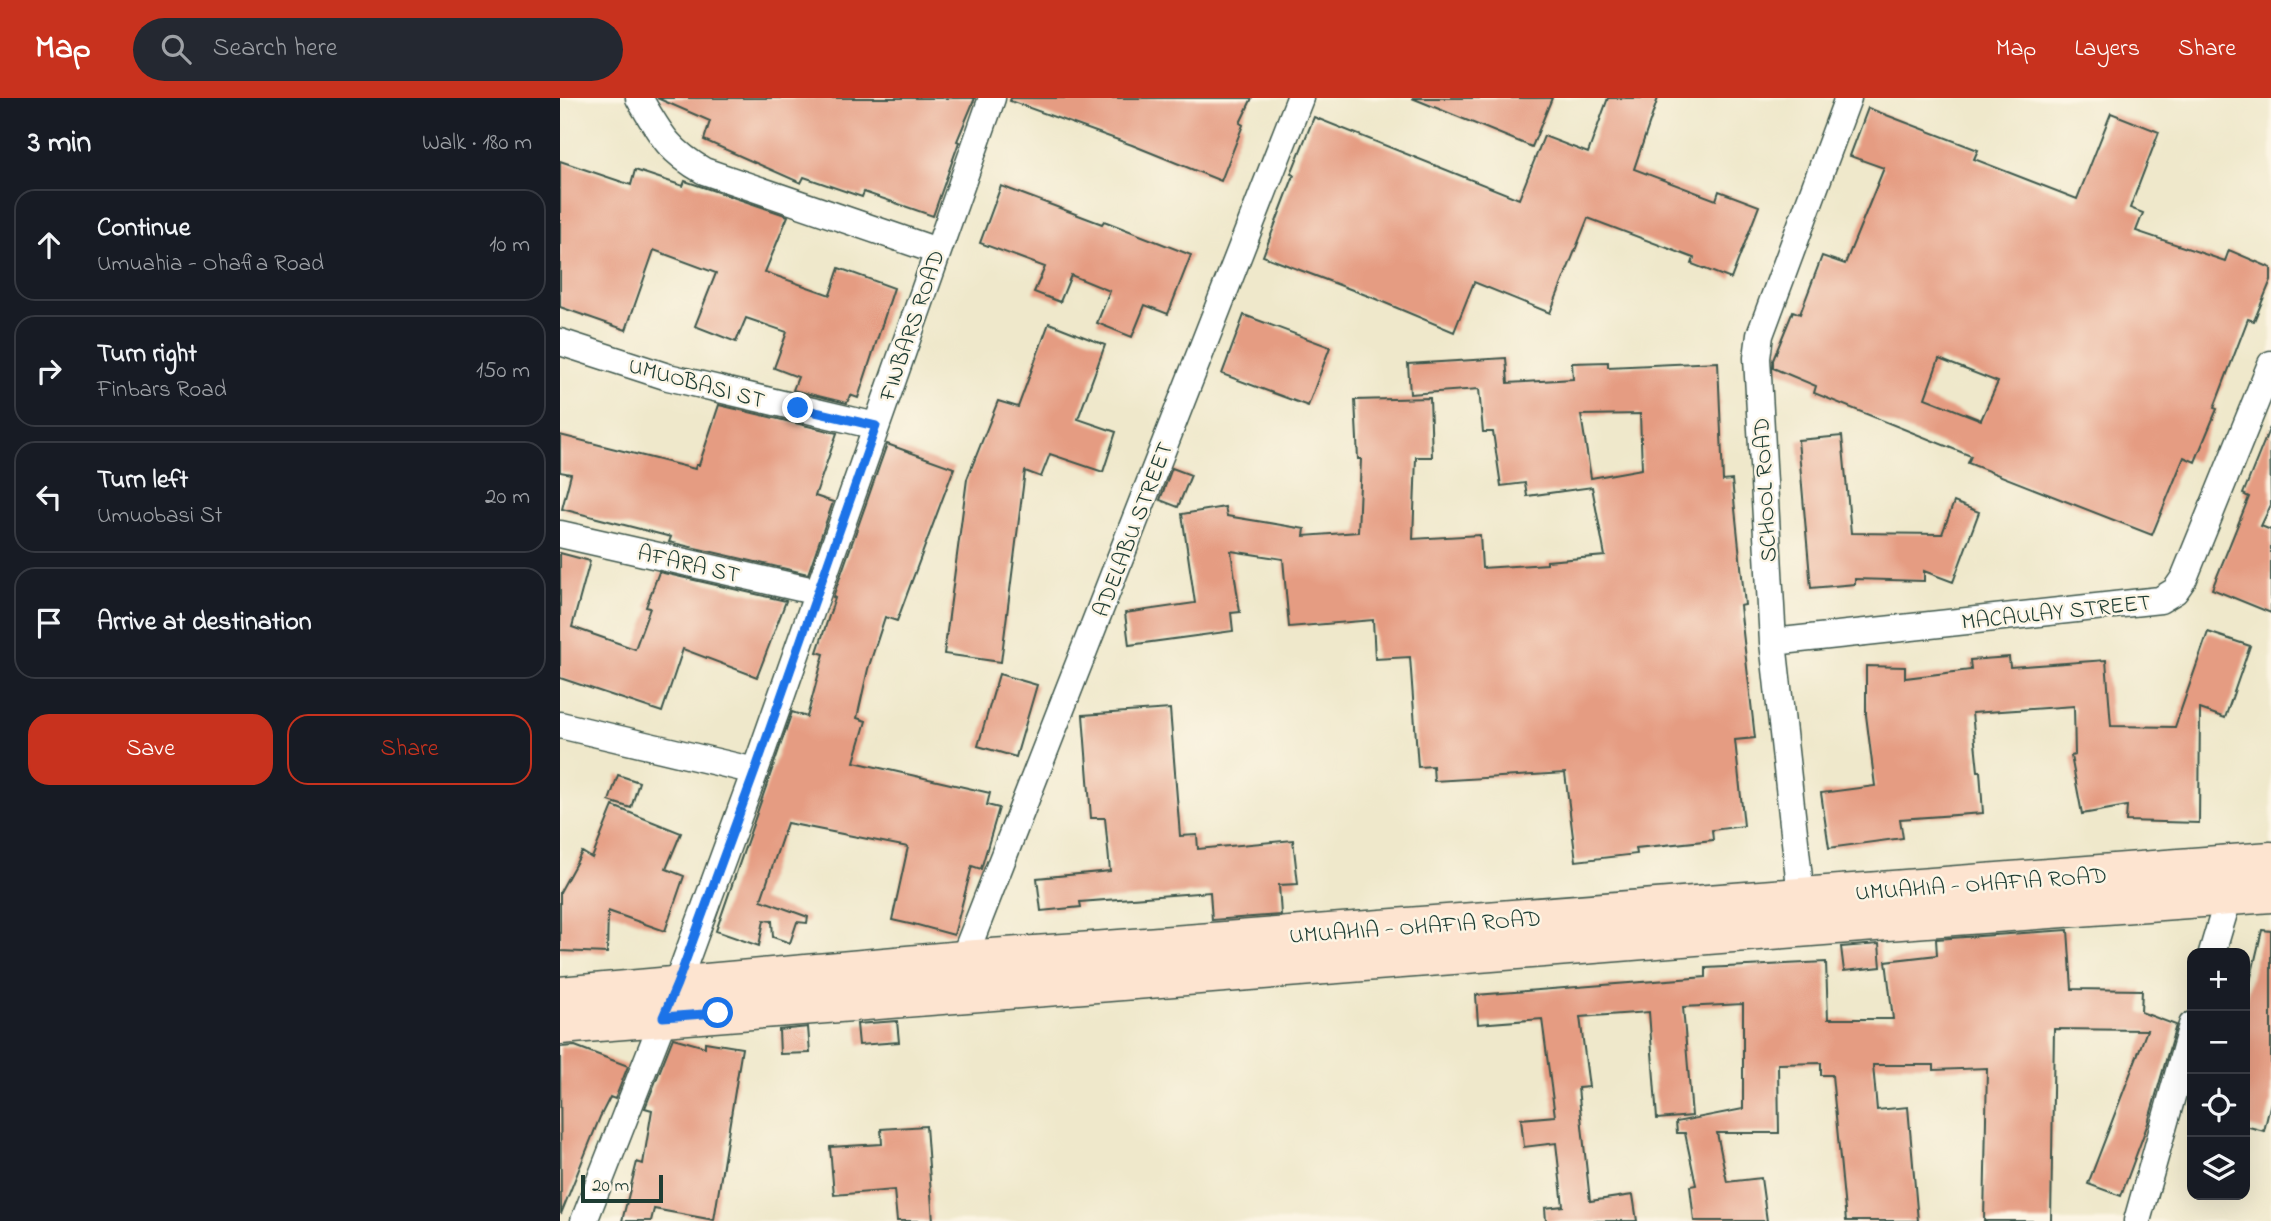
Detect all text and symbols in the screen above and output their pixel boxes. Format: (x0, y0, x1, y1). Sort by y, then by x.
search box (133, 18, 623, 81)
text: Map (35, 25, 91, 73)
icon: search (157, 30, 195, 68)
text: Search here (213, 30, 337, 68)
text: Map (1996, 32, 2036, 67)
text: Layers (2074, 32, 2140, 67)
text: Share (2178, 32, 2236, 67)
text: 3 min (28, 122, 91, 166)
text: Walk · 180 m (422, 127, 532, 160)
text: Continue (97, 210, 190, 248)
icon: ahead (30, 226, 68, 264)
text: 10 m (489, 229, 530, 262)
street label: FINBARS ROAD (872, 246, 955, 407)
text: Umuahia - Ohafia Road (97, 248, 324, 281)
text: Turn right (97, 336, 197, 374)
street label: UMUOBASI ST (624, 350, 768, 418)
icon: right (30, 352, 68, 390)
text: 150 m (476, 355, 530, 388)
text: Finbars Road (97, 374, 227, 407)
route end (782, 392, 813, 423)
street label: SCHOOL ROAD (1746, 417, 1787, 563)
street label: ADELABU STREET (1086, 438, 1183, 622)
text: Turn left (97, 462, 188, 500)
icon: left (30, 478, 68, 516)
text: 20 m (485, 481, 530, 514)
text: Umuobasi St (97, 500, 222, 533)
street label: AFARA ST (634, 538, 743, 593)
street label: MACAULAY STREET (1960, 587, 2153, 640)
icon: arrive (30, 604, 68, 642)
text: Arrive at destination (97, 604, 312, 642)
button: Save (28, 714, 273, 785)
button: Share (287, 714, 532, 785)
street label: UMUAHIA - OHAFIA ROAD (1854, 860, 2108, 911)
street label: UMUAHIA - OHAFIA ROAD (1288, 903, 1542, 954)
map controls (2187, 948, 2250, 1200)
button: + (2187, 948, 2250, 1011)
route start (702, 997, 733, 1028)
button: − (2187, 1011, 2250, 1074)
button: locate (2187, 1074, 2250, 1137)
button: layers (2187, 1137, 2250, 1200)
scale bar (581, 1172, 663, 1204)
text: 20 m (592, 1173, 629, 1200)

